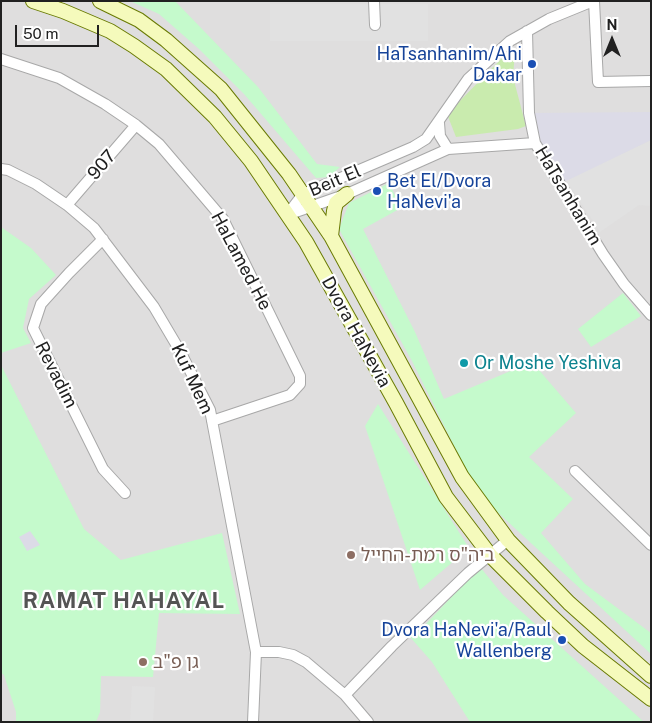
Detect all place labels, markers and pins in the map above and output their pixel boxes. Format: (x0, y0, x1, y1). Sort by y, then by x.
place label: HaTsanhanim/Ahi Dakar (377, 43, 522, 86)
marker: HaTsanhanim/Ahi Dakar (526, 58, 538, 70)
place label: Bet El/Dvora HaNevi'a (387, 170, 491, 212)
marker: Bet El/Dvora HaNevi'a (371, 185, 383, 197)
place label: Or Moshe Yeshiva (474, 352, 621, 374)
marker: Or Moshe Yeshiva (458, 357, 470, 369)
place label: ביה"ס רמת-החייל (361, 544, 495, 566)
marker: ביה"ס רמת-החייל (345, 549, 357, 561)
place label: Dvora HaNevi'a/Raul Wallenberg (381, 619, 552, 662)
marker: Dvora HaNevi'a/Raul Wallenberg (556, 634, 568, 646)
place label: גן פ"ב (153, 651, 199, 673)
marker: גן פ"ב (137, 656, 149, 668)

